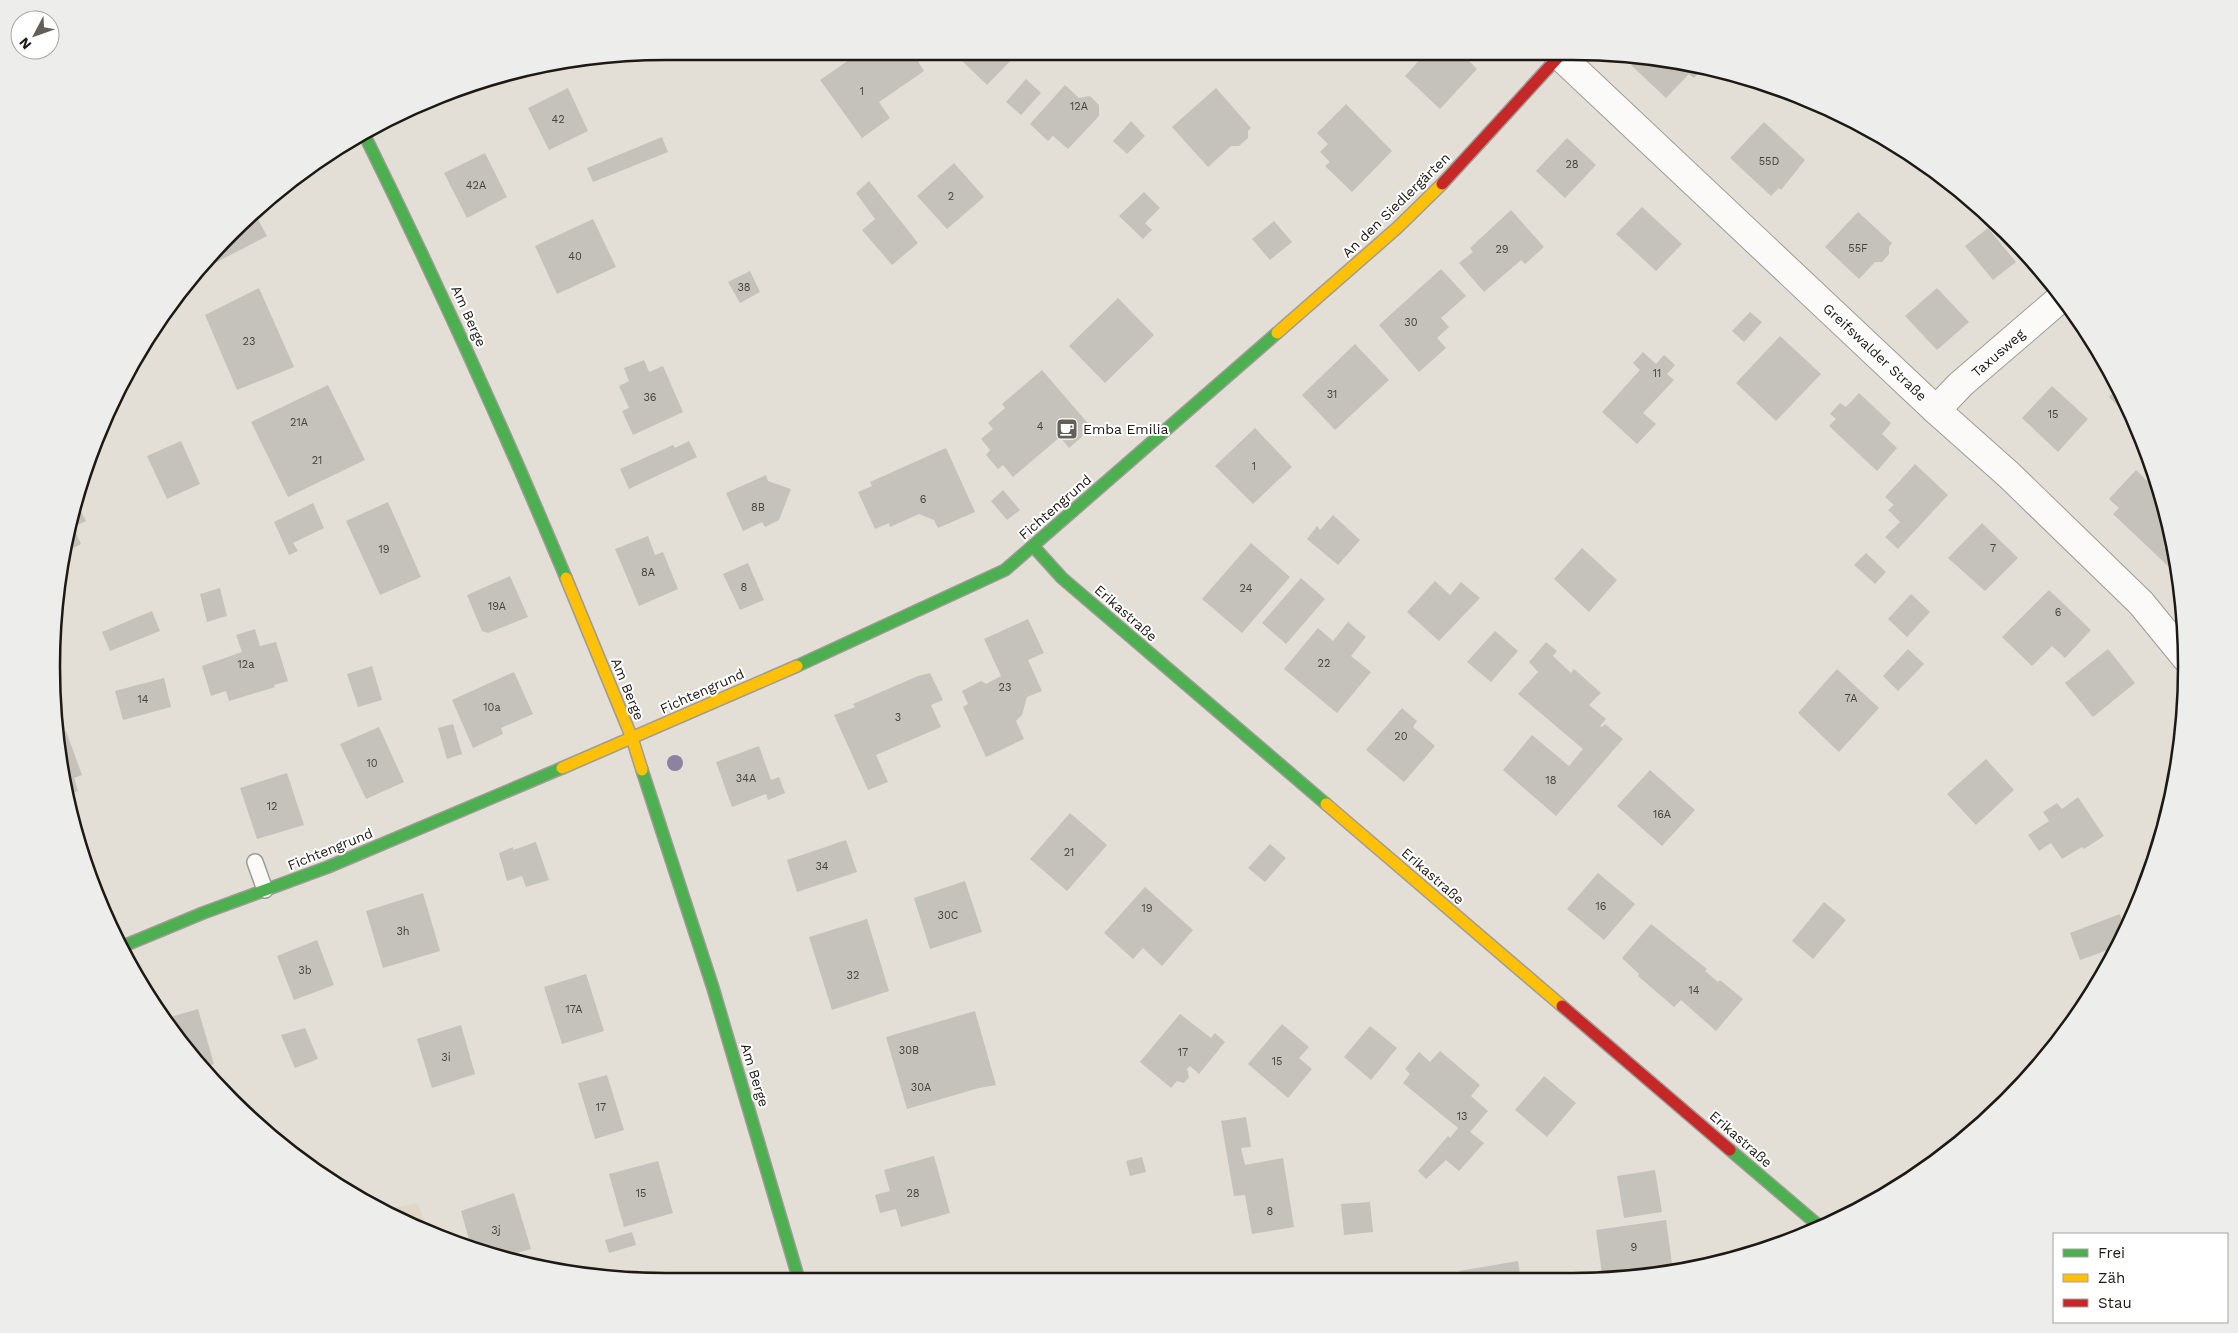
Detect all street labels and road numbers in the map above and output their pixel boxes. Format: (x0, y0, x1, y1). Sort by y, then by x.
street label: An den Siedlergärten (1339, 149, 1453, 261)
street label: Am Berge (448, 283, 490, 349)
street label: Greifswalder Straße (1820, 300, 1930, 404)
street label: Taxusweg (1968, 325, 2028, 380)
street label: Fichtengrund (1016, 471, 1094, 543)
street label: Erikastraße (1092, 582, 1160, 644)
street label: Am Berge (608, 656, 648, 722)
street label: Fichtengrund (657, 665, 747, 717)
street label: Fichtengrund (285, 825, 375, 873)
street label: Erikastraße (1399, 845, 1467, 907)
street label: Am Berge (738, 1041, 772, 1109)
street label: Erikastraße (1707, 1108, 1775, 1170)

